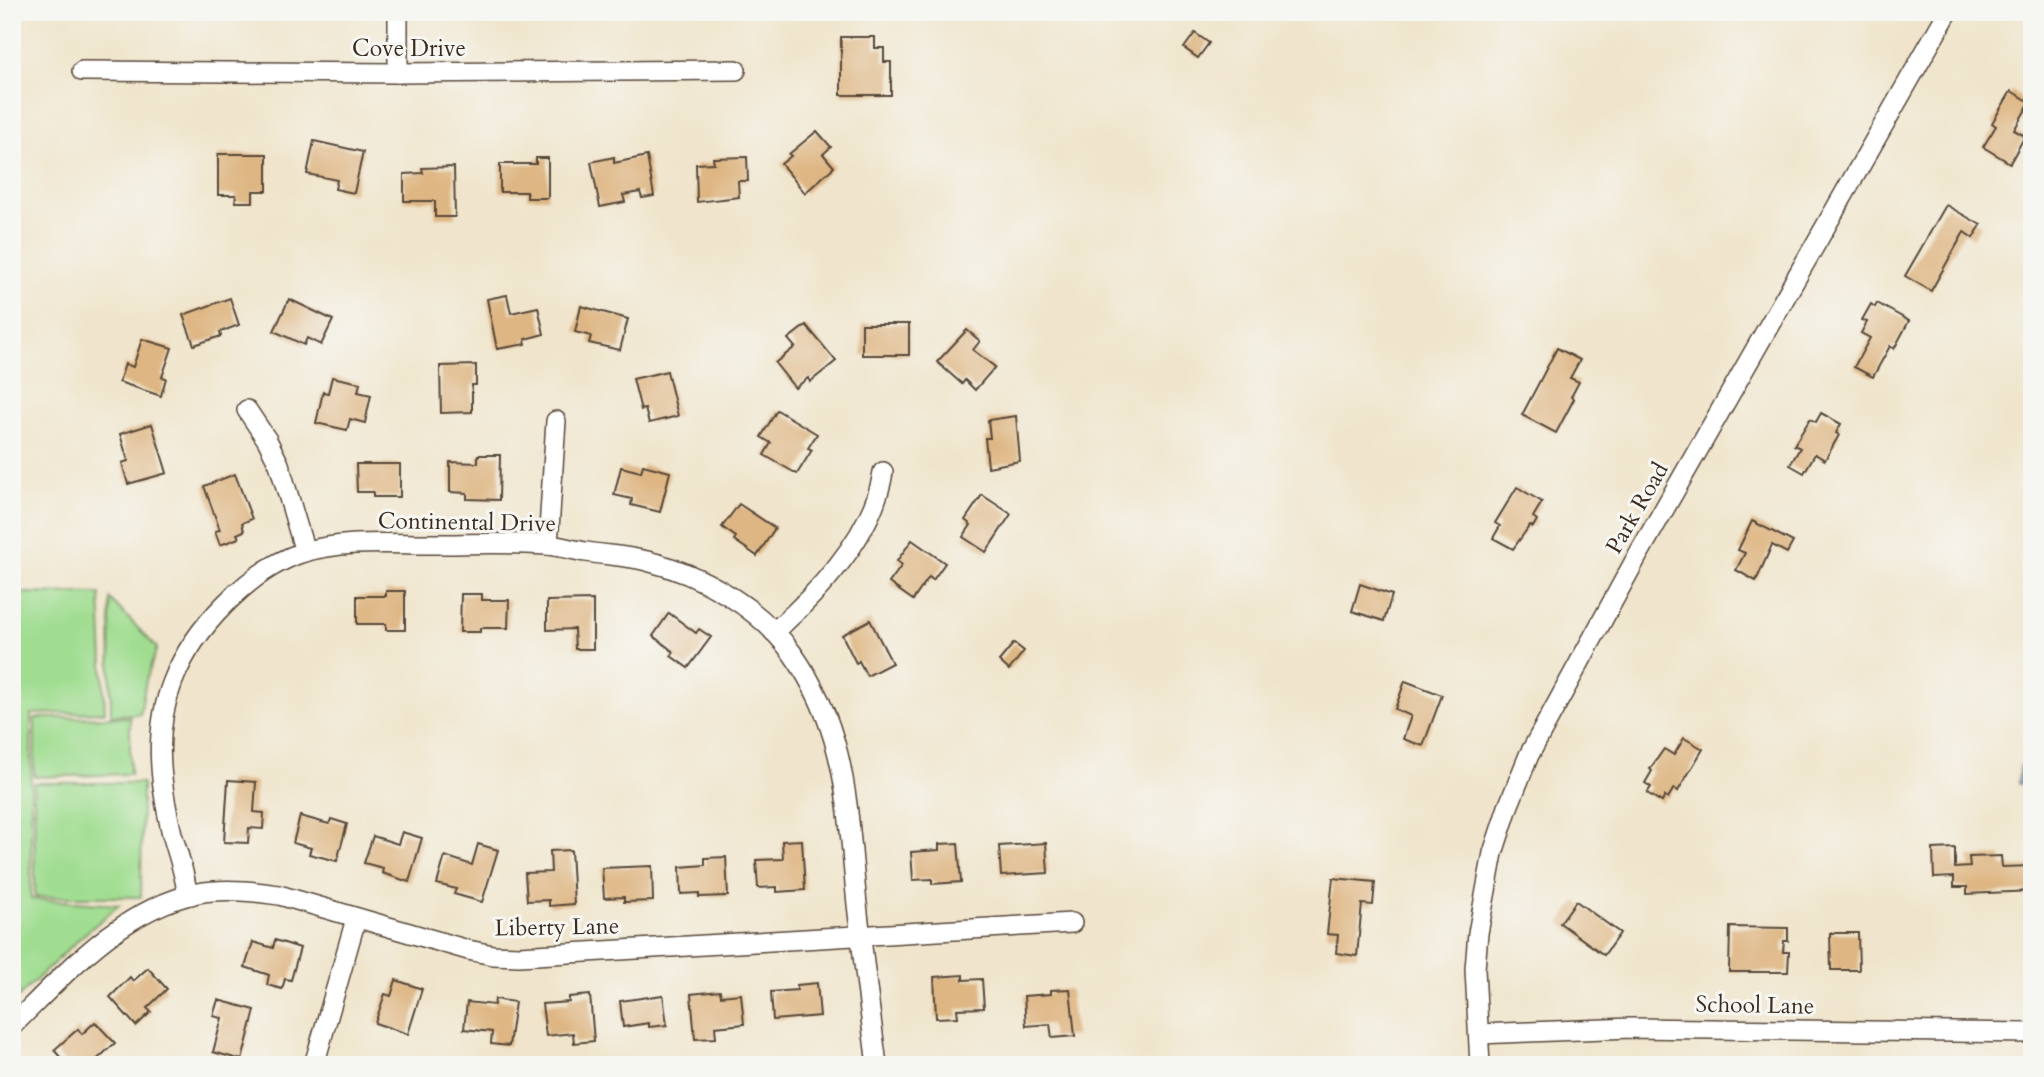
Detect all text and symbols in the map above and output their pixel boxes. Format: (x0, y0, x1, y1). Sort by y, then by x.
street label: Cove Drive (352, 33, 466, 64)
street label: Park Road (1598, 456, 1676, 559)
street label: Continental Drive (378, 505, 556, 539)
street label: Liberty Lane (494, 910, 620, 944)
street label: School Lane (1695, 988, 1815, 1022)

